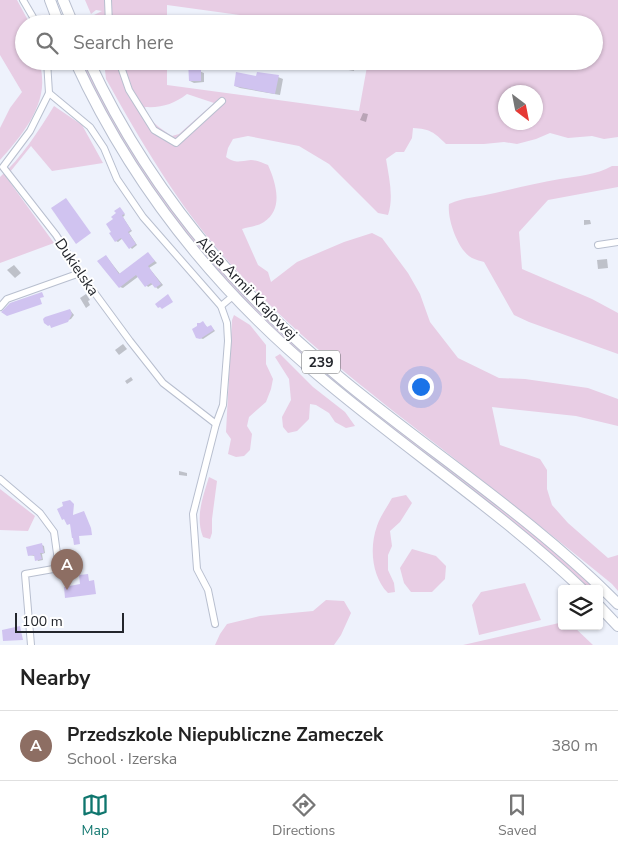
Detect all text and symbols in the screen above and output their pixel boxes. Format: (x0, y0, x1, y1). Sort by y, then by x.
search box (15, 15, 603, 70)
icon: search (33, 29, 61, 57)
text: Search here (73, 30, 174, 56)
north arrow (498, 85, 543, 130)
street label: Aleja Armii Krajowej (192, 232, 302, 344)
street label: Dukielska (50, 234, 104, 300)
road number: 239 (302, 351, 340, 374)
your location (408, 374, 434, 400)
pin: A (51, 549, 83, 590)
map controls (558, 585, 603, 630)
button: layers (558, 585, 603, 630)
scale bar (15, 610, 124, 633)
text: 100 m (22, 612, 63, 631)
text: Nearby (20, 664, 90, 692)
text: Przedszkole Niepubliczne Zameczek (67, 722, 383, 748)
text: A (30, 735, 42, 757)
text: 380 m (551, 735, 598, 757)
text: School · Izerska (67, 748, 177, 770)
tab: Map (81, 791, 109, 840)
tab: Directions (272, 791, 335, 840)
tab: Saved (498, 791, 537, 840)

